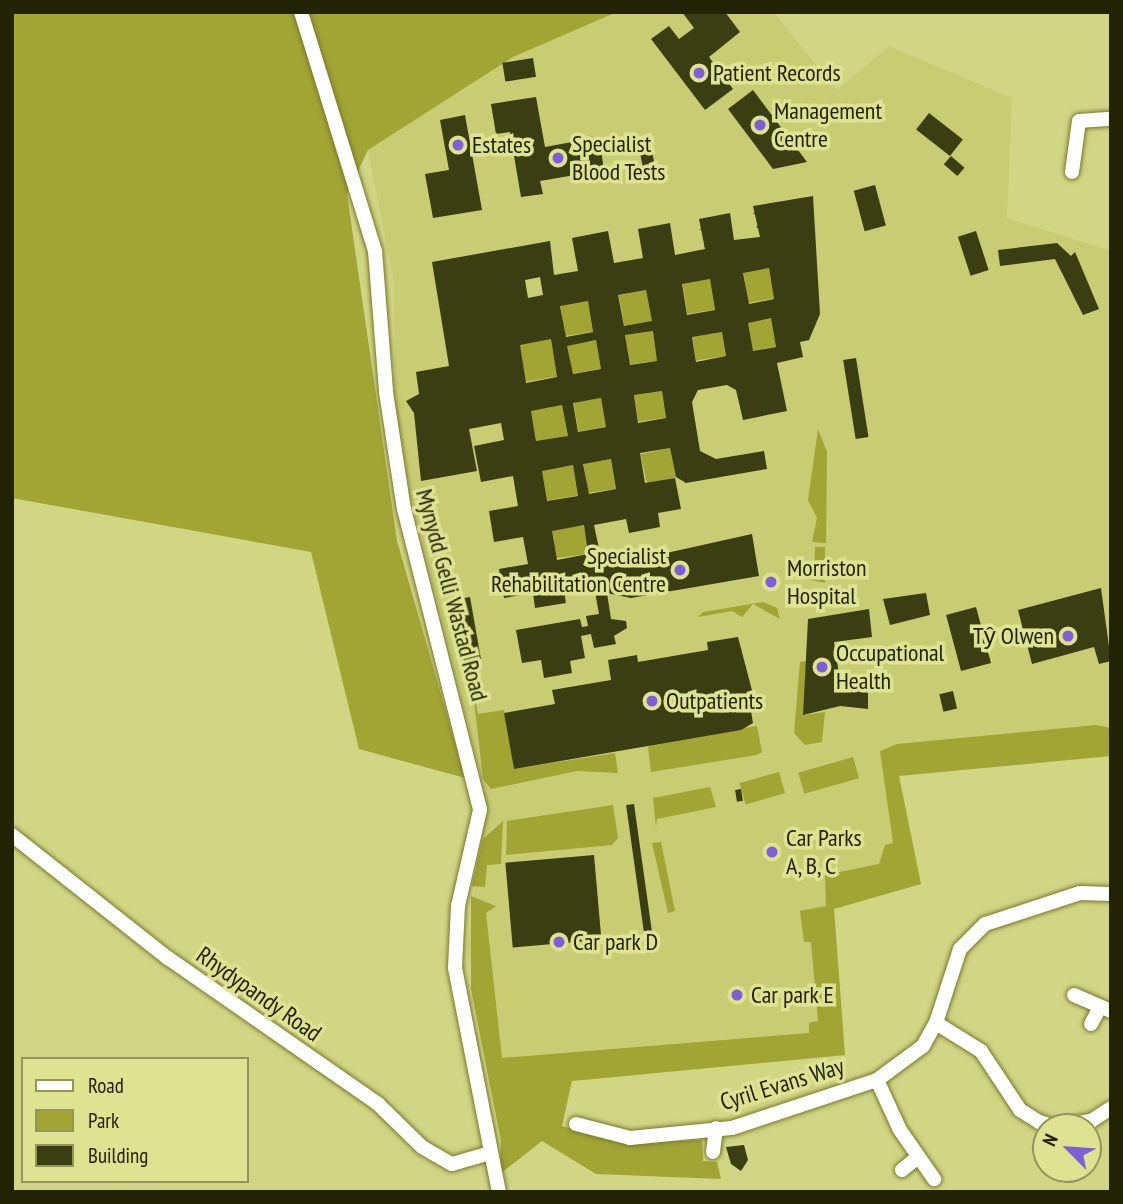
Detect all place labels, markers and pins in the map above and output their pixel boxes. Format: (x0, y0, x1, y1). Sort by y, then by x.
place label: Patient Records (713, 59, 841, 87)
marker: Patient Records (691, 65, 707, 81)
place label: Management Centre (774, 97, 882, 153)
marker: Management Centre (752, 117, 768, 133)
place label: Specialist Blood Tests (572, 130, 666, 186)
place label: Estates (472, 131, 531, 159)
marker: Estates (450, 137, 466, 153)
marker: Specialist Blood Tests (550, 150, 566, 166)
place label: Specialist Rehabilitation Centre (491, 542, 666, 598)
place label: Morriston Hospital (787, 554, 866, 610)
marker: Specialist Rehabilitation Centre (672, 562, 688, 578)
marker: Morriston Hospital (761, 572, 781, 592)
place label: Tŷ Olwen (973, 622, 1054, 650)
marker: Tŷ Olwen (1060, 628, 1076, 644)
place label: Occupational Health (836, 639, 944, 695)
marker: Occupational Health (814, 659, 830, 675)
place label: Outpatients (666, 687, 763, 715)
marker: Outpatients (644, 693, 660, 709)
place label: Car Parks A, B, C (786, 824, 862, 880)
marker: Car Parks A, B, C (764, 844, 780, 860)
place label: Car park D (573, 928, 659, 956)
marker: Car park D (551, 934, 567, 950)
place label: Car park E (751, 981, 834, 1009)
marker: Car park E (729, 987, 745, 1003)

